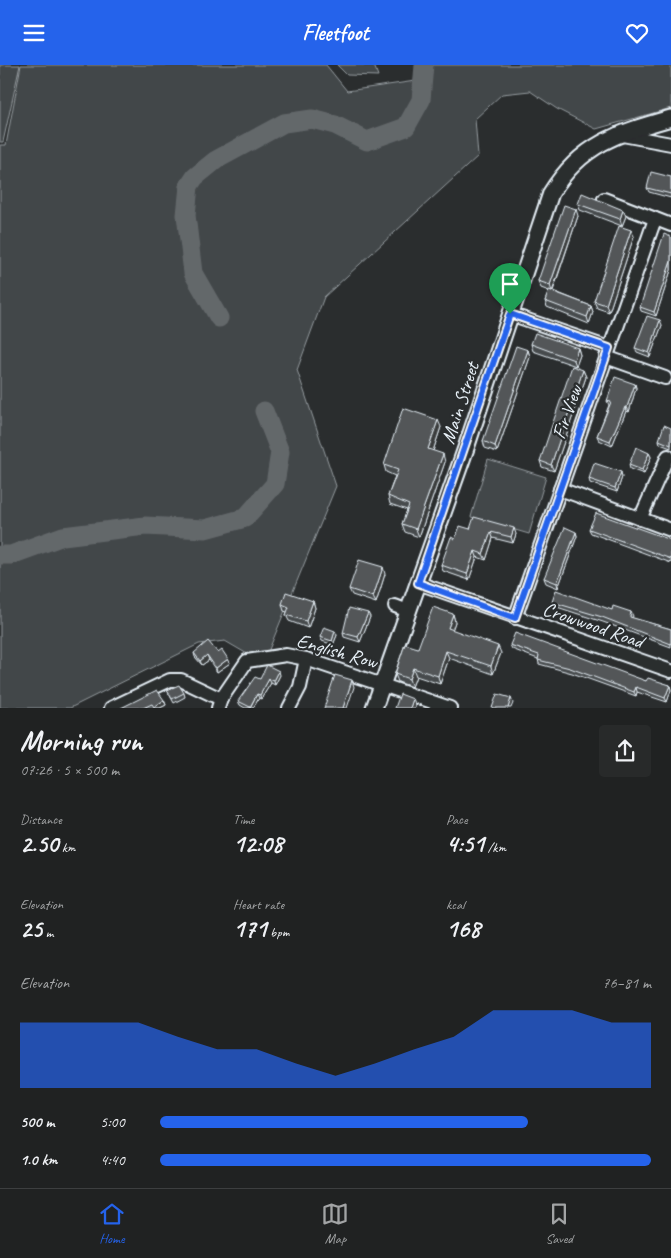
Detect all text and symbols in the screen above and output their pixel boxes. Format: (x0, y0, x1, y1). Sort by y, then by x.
icon: menu (20, 19, 48, 47)
text: Fleetfoot (302, 19, 369, 47)
icon: heart (623, 19, 651, 47)
pin (489, 263, 531, 314)
icon: arrive (496, 270, 524, 298)
street label: Main Street (435, 357, 486, 447)
street label: Fir View (546, 380, 588, 442)
street label: Crowwood Road (539, 596, 650, 655)
street label: English Row (294, 628, 382, 675)
text: Morning run (20, 723, 142, 758)
button: share (599, 725, 651, 777)
text: 07:26 · 5 × 500 m (20, 760, 119, 780)
text: Distance (20, 811, 62, 828)
text: Time (233, 811, 254, 828)
text: Pace (446, 811, 468, 828)
text: 2.50 (20, 828, 58, 860)
text: 12:08 (233, 828, 283, 860)
text: 4:51 (446, 828, 484, 860)
text: km (58, 839, 75, 856)
text: /km (484, 839, 506, 856)
text: Elevation (20, 896, 63, 913)
text: Heart rate (233, 896, 284, 913)
text: kcal (446, 896, 465, 913)
text: 25 (20, 913, 42, 945)
text: 171 (233, 913, 267, 945)
text: 168 (446, 913, 480, 945)
text: m (42, 924, 53, 941)
text: bpm (267, 924, 289, 941)
text: Elevation (20, 973, 69, 993)
text: 76–81 m (602, 973, 651, 993)
text: 500 m (20, 1112, 54, 1132)
text: 5:00 (100, 1112, 125, 1132)
text: 1.0 km (20, 1150, 57, 1170)
text: 4:40 (100, 1150, 125, 1170)
tab: Home (98, 1200, 126, 1247)
tab: Map (321, 1200, 349, 1247)
tab: Saved (545, 1200, 573, 1247)

